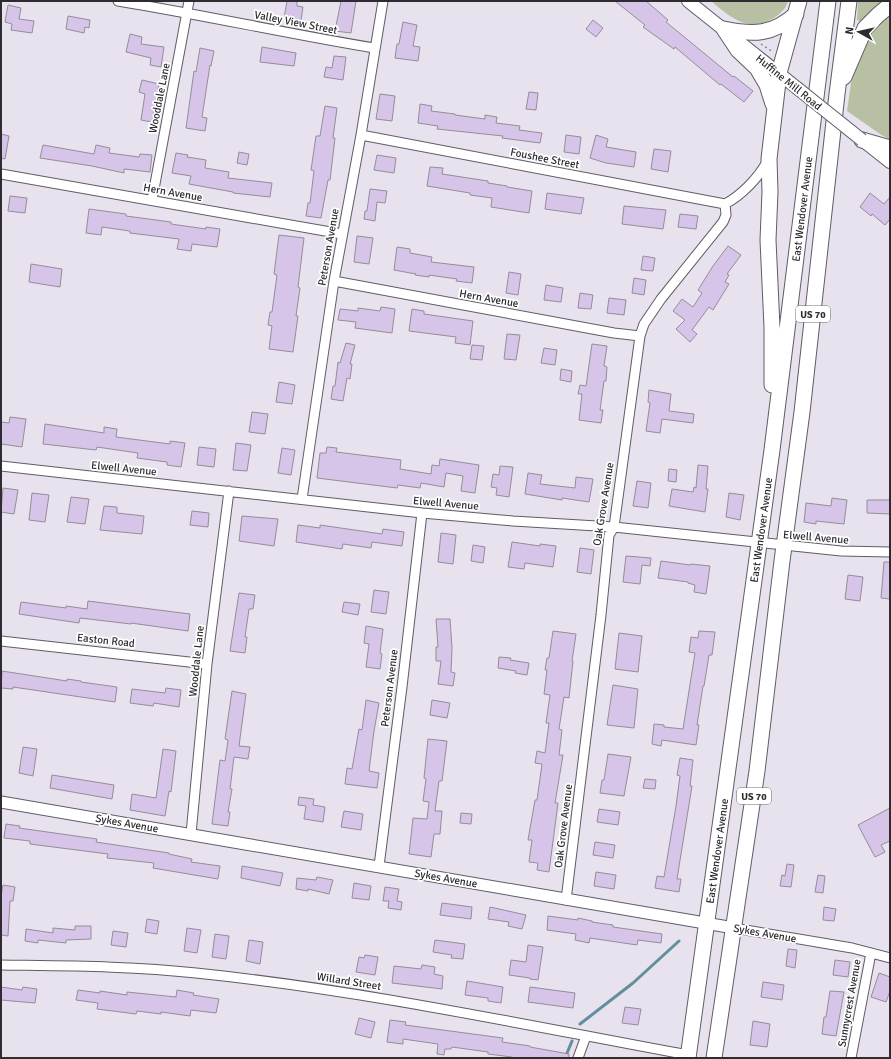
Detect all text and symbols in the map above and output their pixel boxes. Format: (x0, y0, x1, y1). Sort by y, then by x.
street label: Valley View Street (253, 8, 339, 37)
north arrow (839, 12, 879, 52)
text: N (843, 26, 857, 35)
street label: Huffine Mill Road (753, 52, 824, 113)
street label: Wooddale Lane (146, 62, 173, 134)
street label: Foushee Street (509, 145, 581, 172)
street label: East Wendover Avenue (790, 156, 815, 262)
street label: Hern Avenue (142, 181, 203, 204)
street label: Peterson Avenue (315, 207, 342, 287)
street label: Hern Avenue (458, 287, 519, 310)
road number: US 70 (796, 306, 830, 322)
street label: Elwell Avenue (91, 459, 157, 478)
street label: Oak Grove Avenue (590, 461, 617, 547)
street label: East Wendover Avenue (748, 477, 775, 583)
street label: Elwell Avenue (413, 494, 479, 513)
street label: Elwell Avenue (783, 528, 849, 547)
street label: Wooddale Lane (186, 625, 207, 697)
street label: Easton Road (76, 631, 136, 650)
street label: Peterson Avenue (378, 648, 401, 728)
street label: Oak Grove Avenue (552, 783, 575, 869)
road number: US 70 (737, 788, 771, 804)
street label: East Wendover Avenue (704, 798, 731, 904)
street label: Sykes Avenue (95, 812, 159, 835)
street label: Sykes Avenue (414, 867, 478, 890)
street label: Sykes Avenue (733, 922, 797, 945)
street label: Sunnycrest Avenue (835, 958, 864, 1048)
street label: Willard Street (316, 970, 382, 993)

